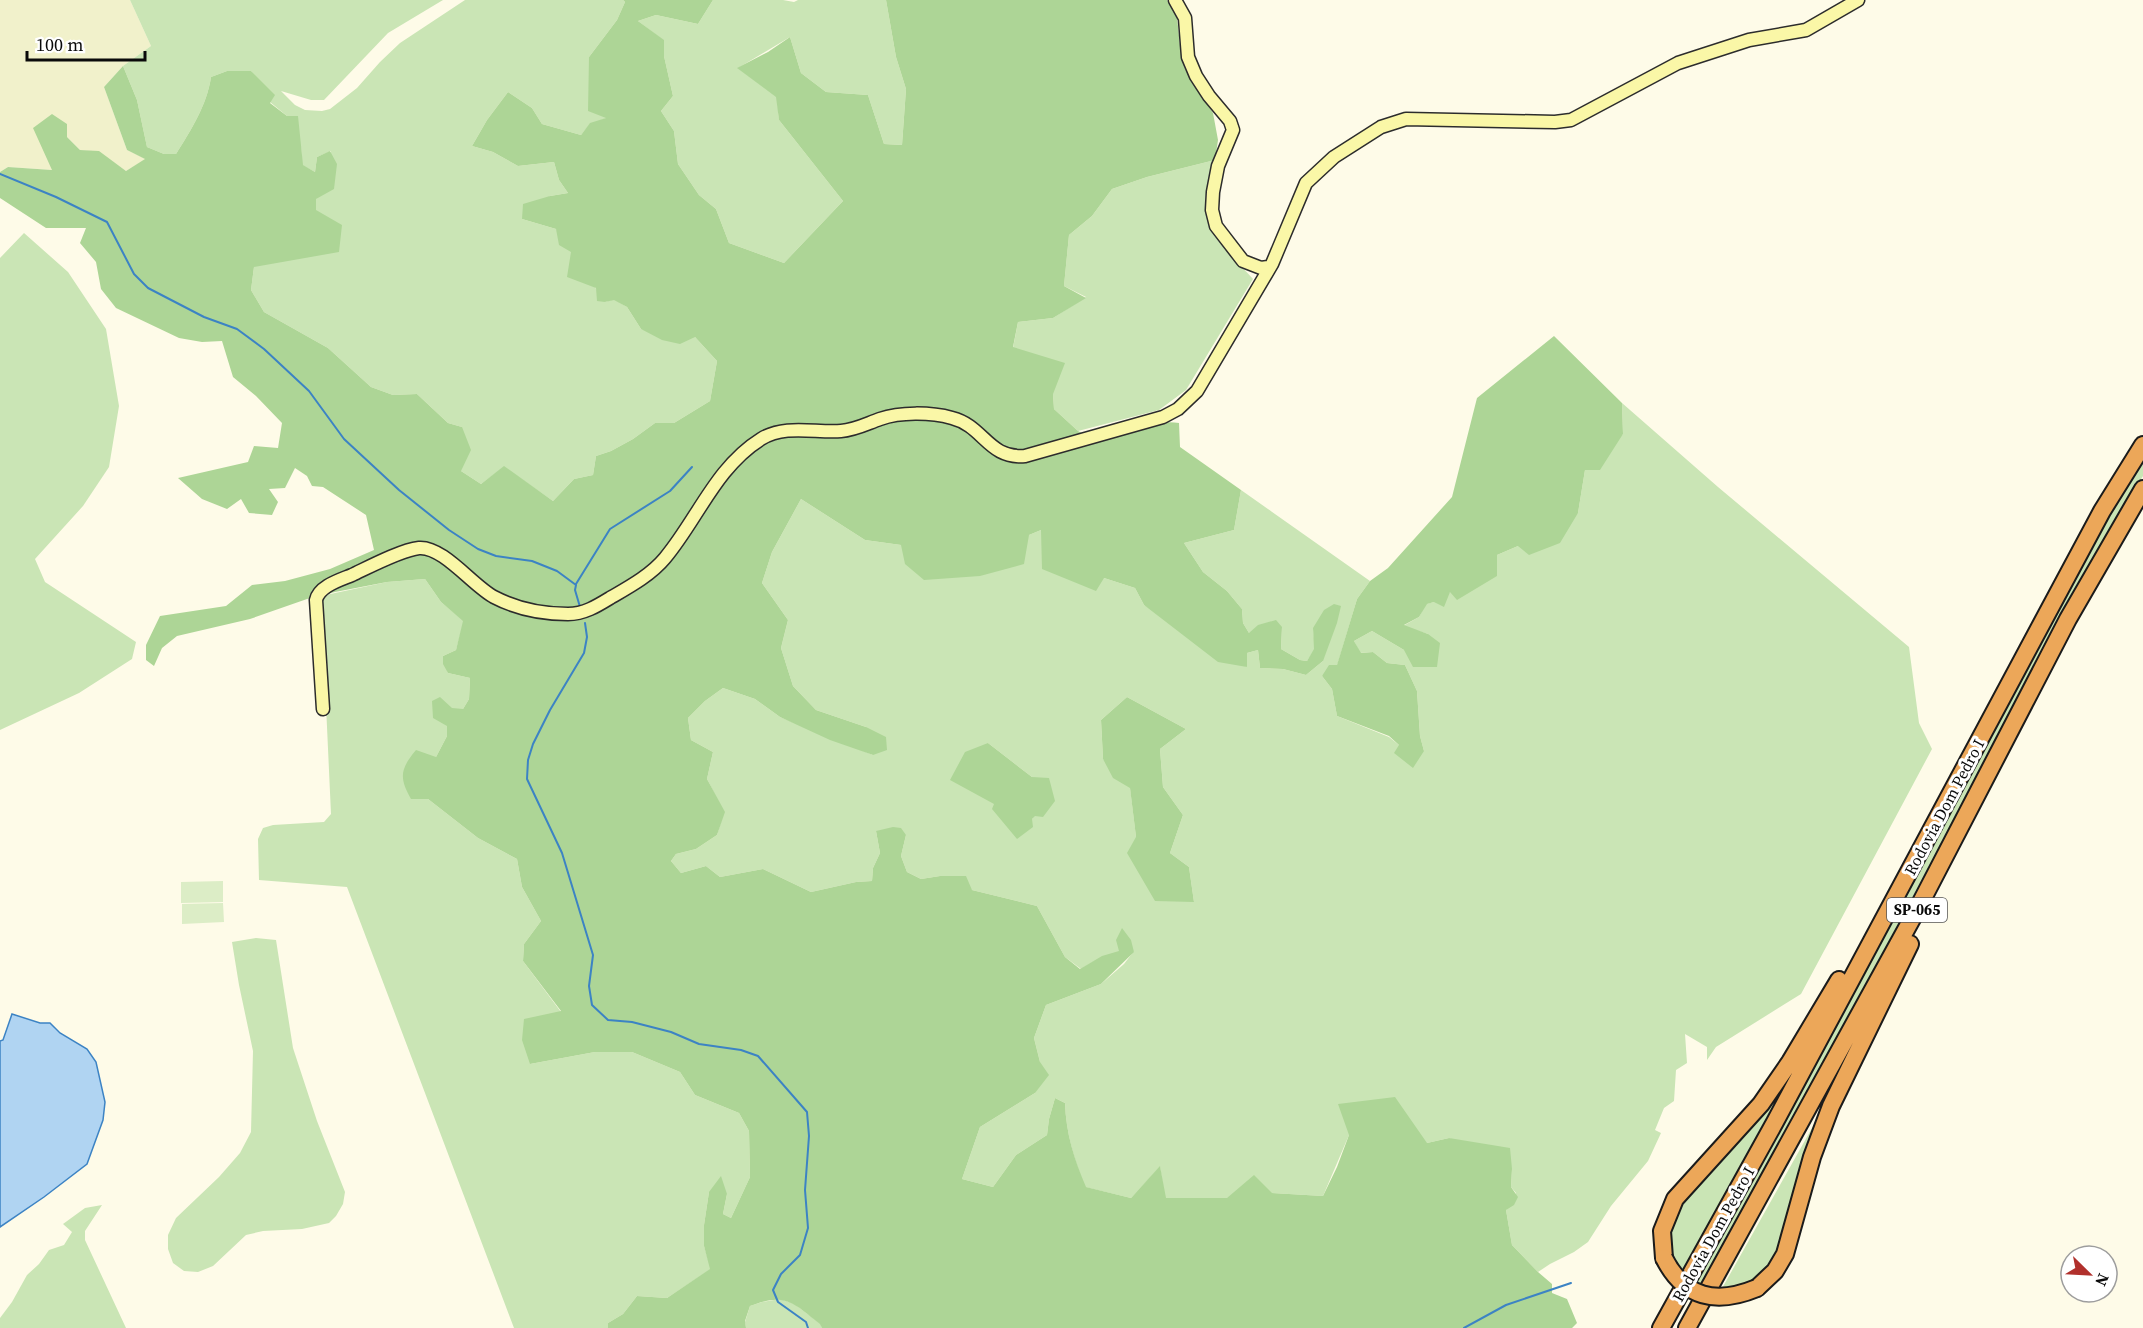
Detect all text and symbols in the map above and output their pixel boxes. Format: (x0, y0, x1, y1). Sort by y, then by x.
scale bar (27, 24, 146, 62)
text: 100 m (36, 32, 83, 57)
street label: Rodovia Dom Pedro I (1899, 735, 1989, 879)
road number: SP-065 (1887, 898, 1947, 922)
street label: Rodovia Dom Pedro I (1667, 1162, 1759, 1305)
north arrow (2059, 1244, 2119, 1304)
text: N (2090, 1270, 2115, 1290)

